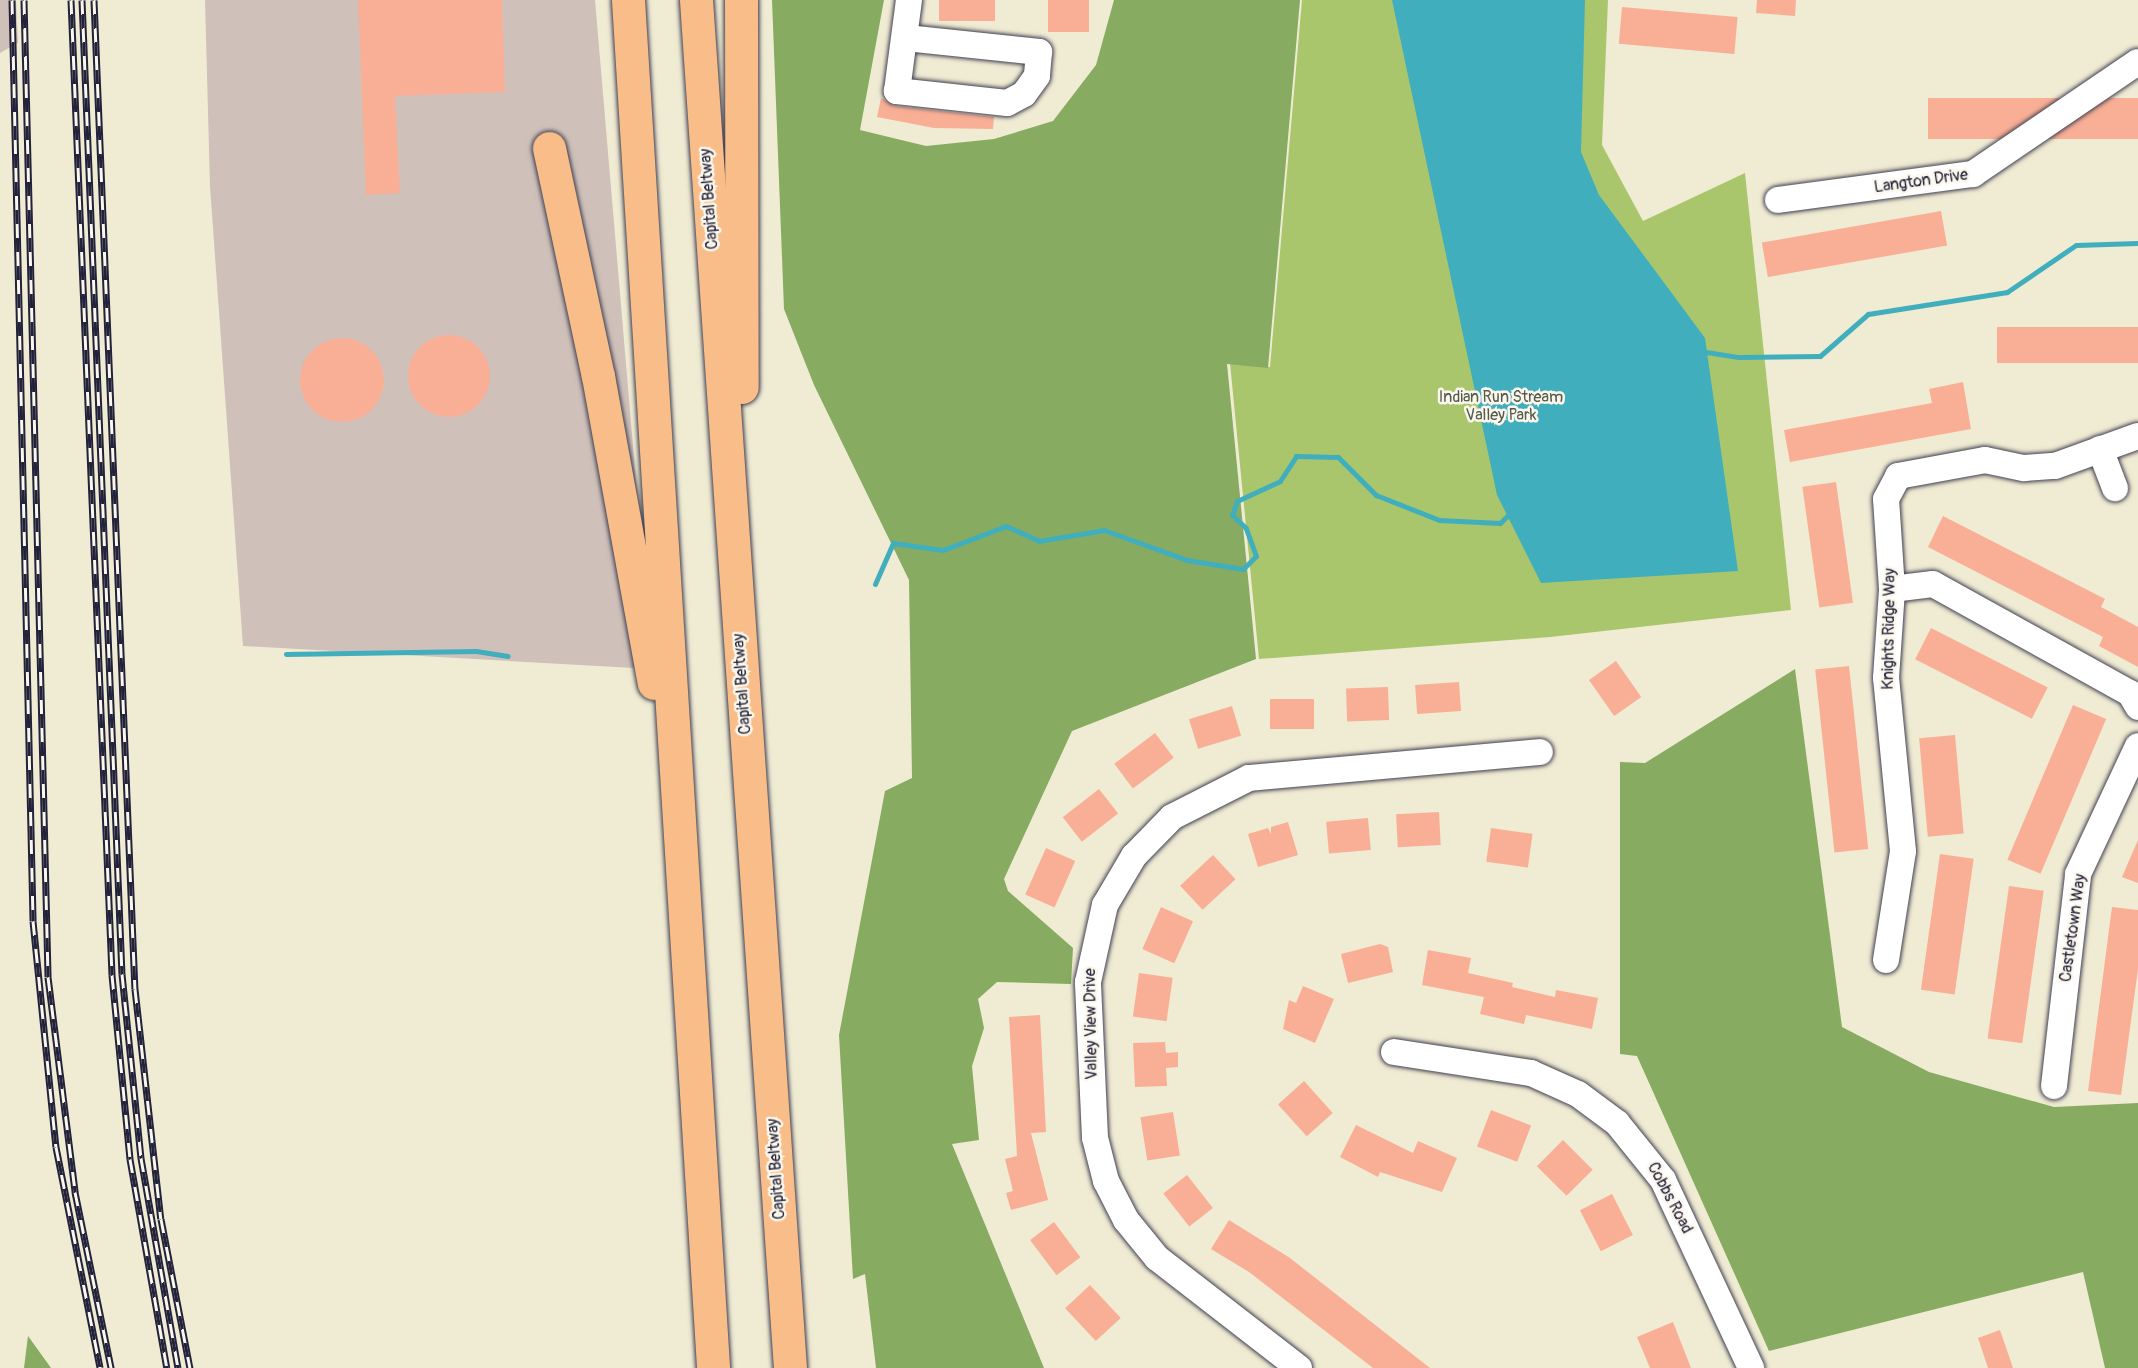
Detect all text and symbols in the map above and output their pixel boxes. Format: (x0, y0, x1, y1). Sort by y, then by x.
street label: Capital Beltway (696, 148, 722, 250)
street label: Langton Drive (1873, 165, 1969, 197)
park label: Indian Run Stream Valley Park (1439, 387, 1563, 425)
street label: Knights Ridge Way (1878, 568, 1900, 690)
street label: Capital Beltway (729, 633, 755, 735)
street label: Castletown Way (2056, 873, 2090, 983)
street label: Valley View Drive (1080, 968, 1102, 1080)
street label: Capital Beltway (763, 1118, 789, 1220)
street label: Cobbs Road (1643, 1159, 1697, 1237)

